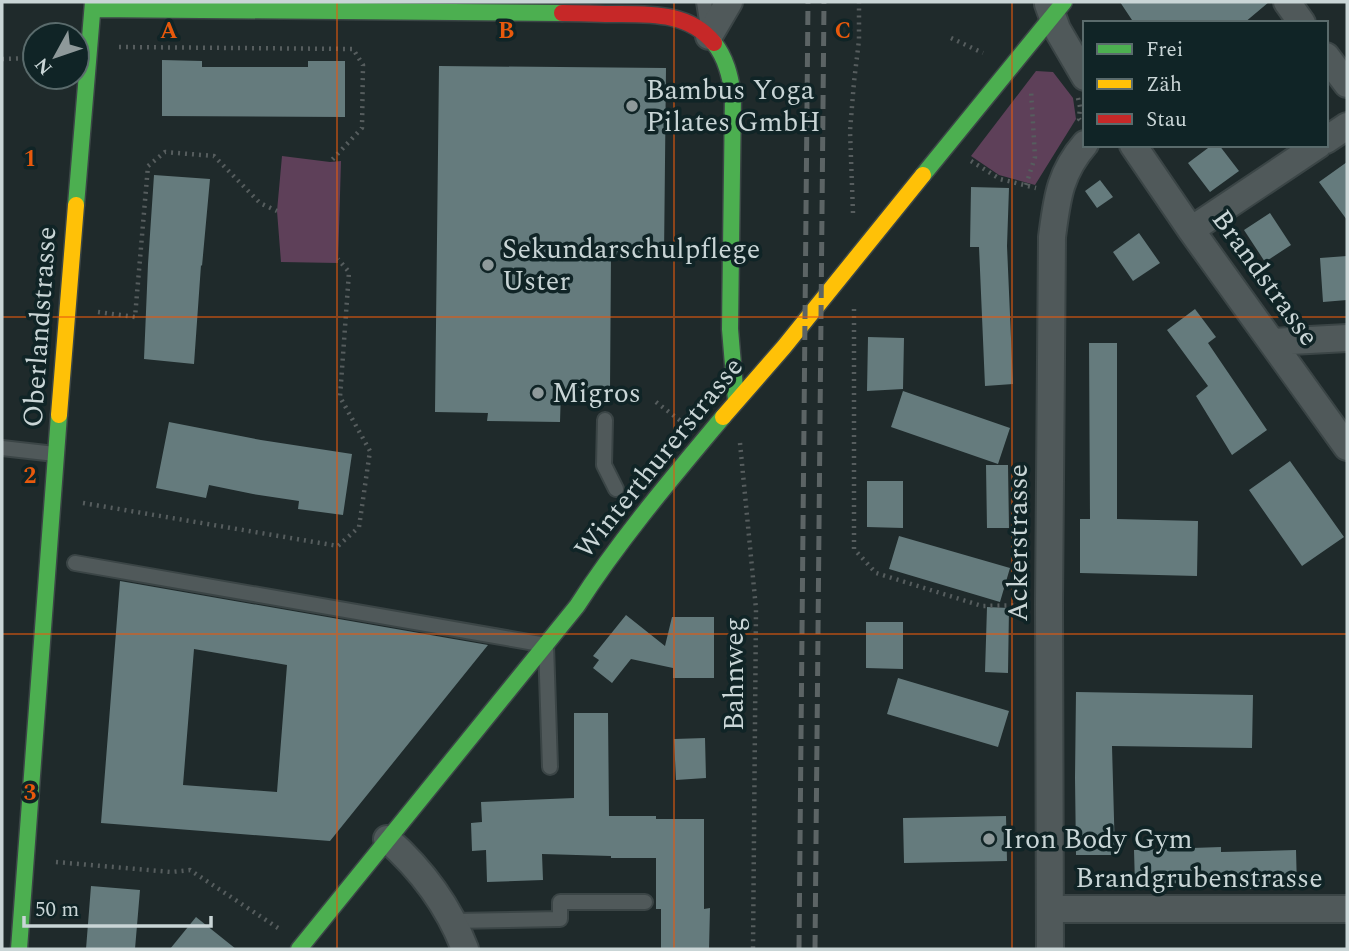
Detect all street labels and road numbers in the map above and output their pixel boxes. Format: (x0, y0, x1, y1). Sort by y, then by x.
street label: Brandstrasse (1201, 201, 1329, 355)
street label: Oberlandstrasse (12, 225, 68, 429)
street label: Winterthurerstrasse (564, 348, 754, 568)
street label: Ackerstrasse (997, 464, 1040, 622)
street label: Bahnweg (713, 617, 756, 731)
street label: Brandgrubenstrasse (1075, 857, 1323, 900)

